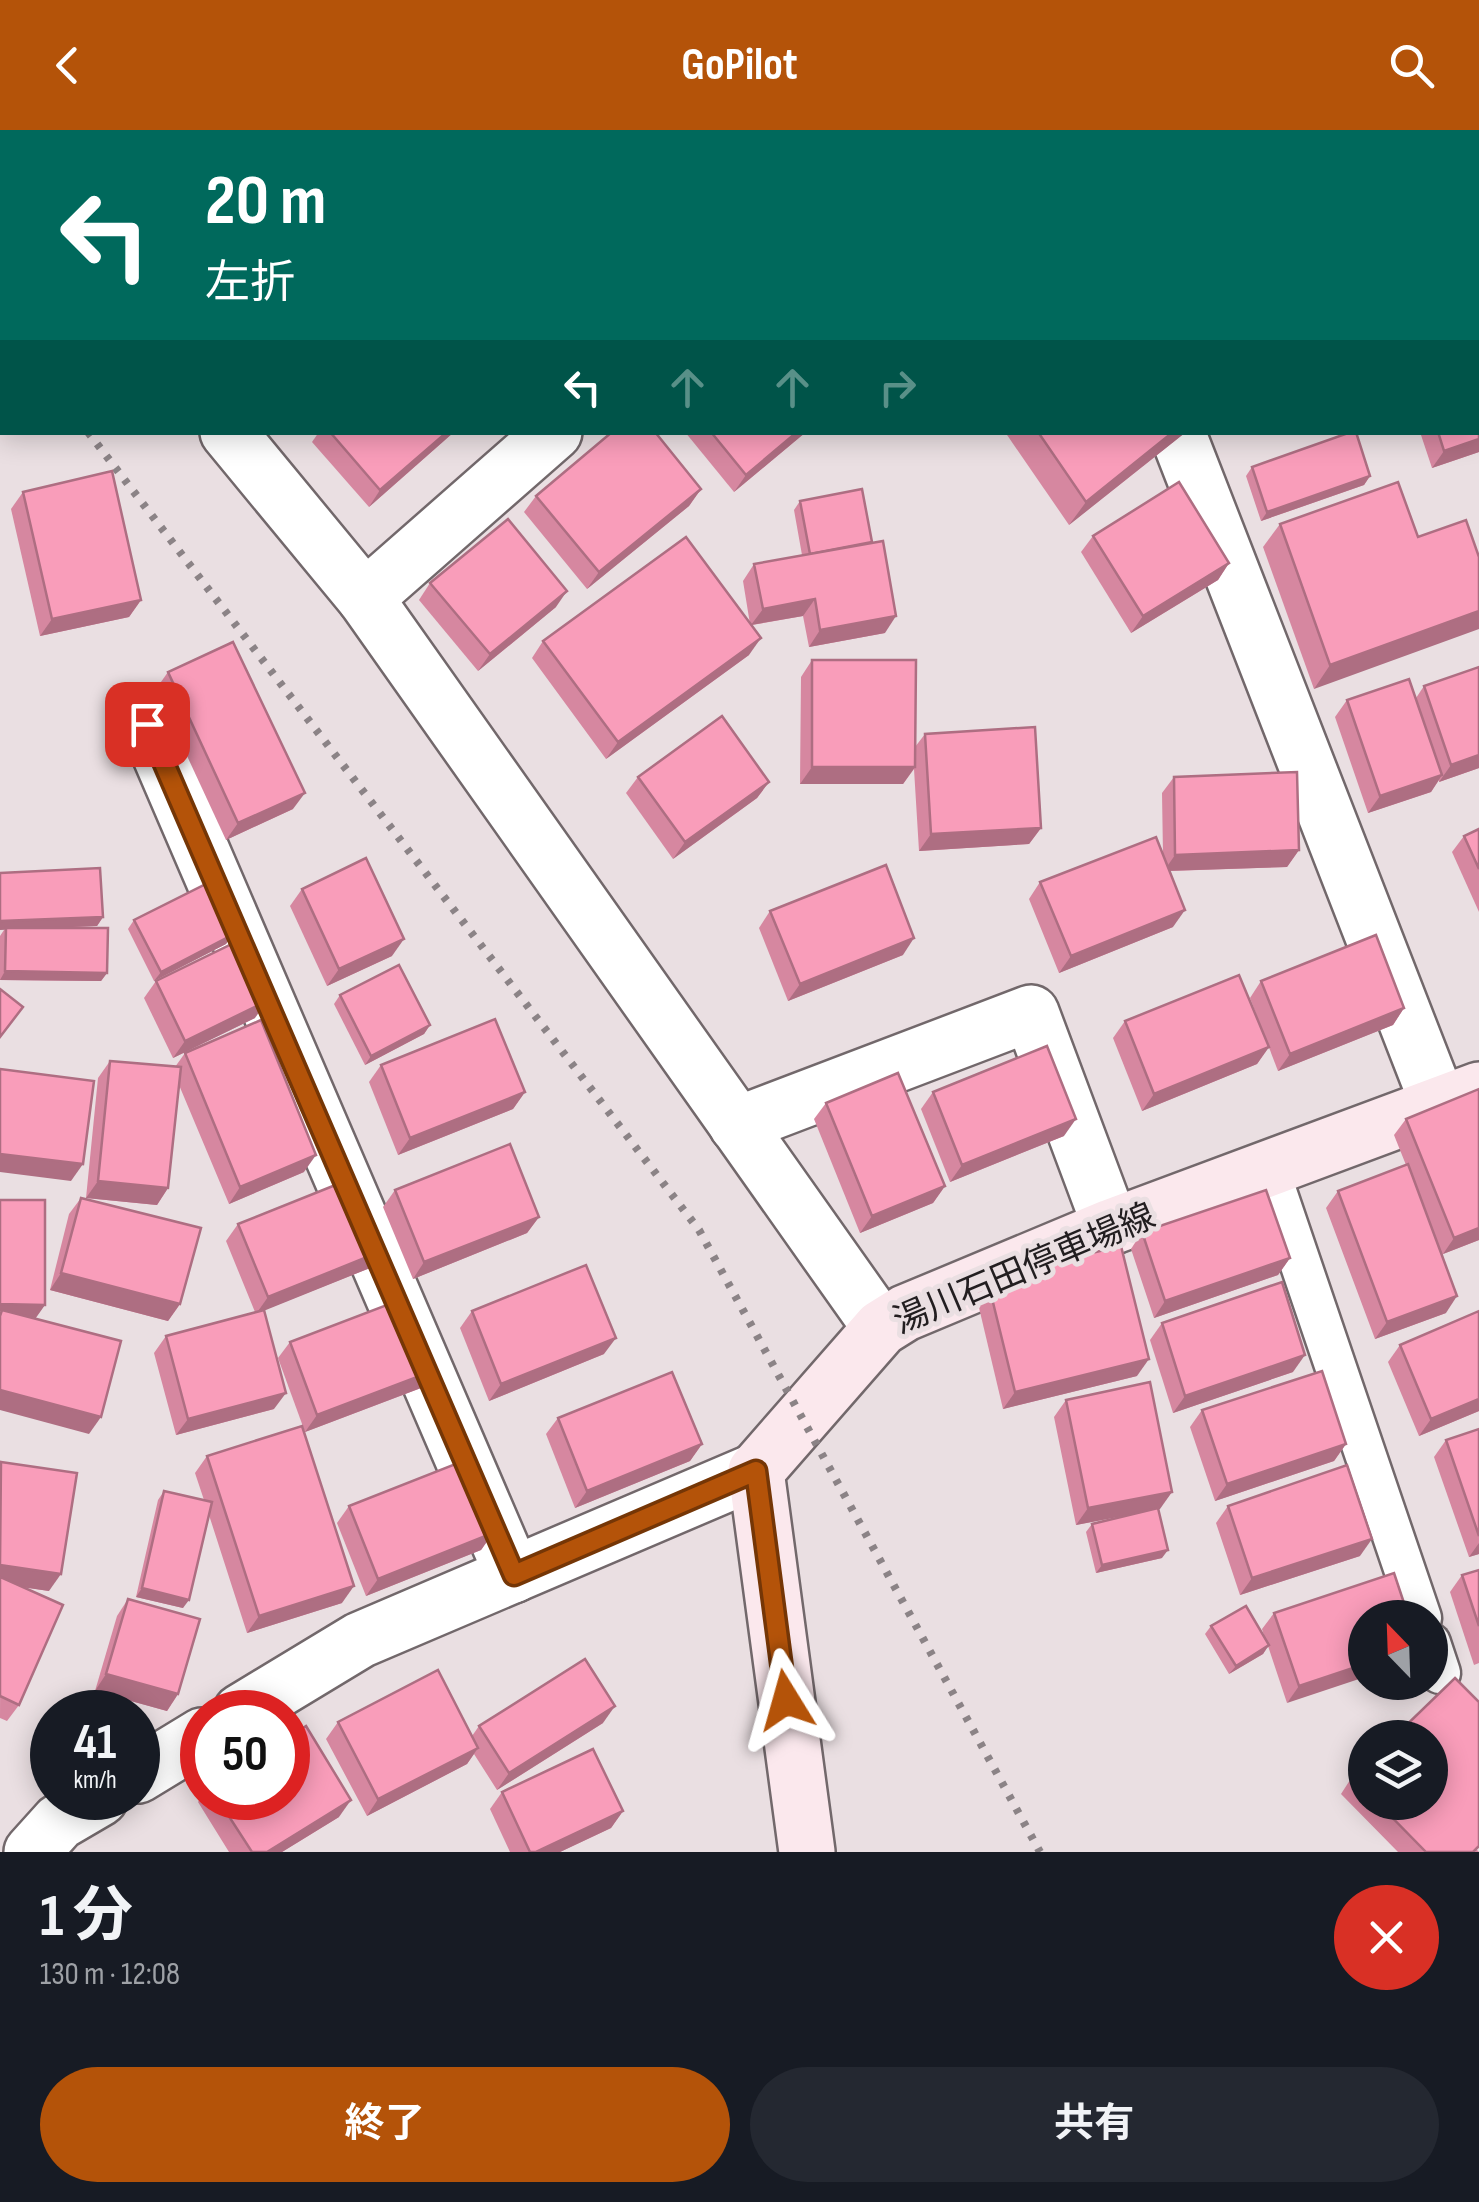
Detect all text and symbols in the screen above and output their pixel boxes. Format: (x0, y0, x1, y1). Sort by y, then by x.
icon: back (40, 38, 95, 93)
text: GoPilot (681, 38, 798, 93)
icon: search (1384, 38, 1439, 93)
text: 20 m (205, 160, 326, 244)
icon: left (40, 170, 170, 300)
text: 左折 (205, 256, 295, 311)
icon: left (555, 360, 610, 415)
icon: ahead (660, 360, 715, 415)
icon: ahead (765, 360, 820, 415)
icon: right (870, 360, 925, 415)
pin (105, 682, 190, 767)
icon: arrive (120, 697, 175, 752)
street label: 湯川石田停車場線 (887, 1195, 1162, 1344)
north arrow (1348, 1600, 1448, 1700)
map controls (1348, 1600, 1448, 1820)
position arrow (734, 1648, 838, 1752)
speed limit sign: 50 (180, 1690, 310, 1820)
text: 41 (74, 1713, 116, 1773)
button: layers (1348, 1720, 1448, 1820)
text: km/h (73, 1765, 117, 1796)
text: 1 分 (40, 1881, 133, 1953)
button: close (1334, 1885, 1439, 1990)
text: 130 m · 12:08 (40, 1955, 180, 1994)
button: 終了 (40, 2067, 730, 2182)
button: 共有 (750, 2067, 1439, 2182)

